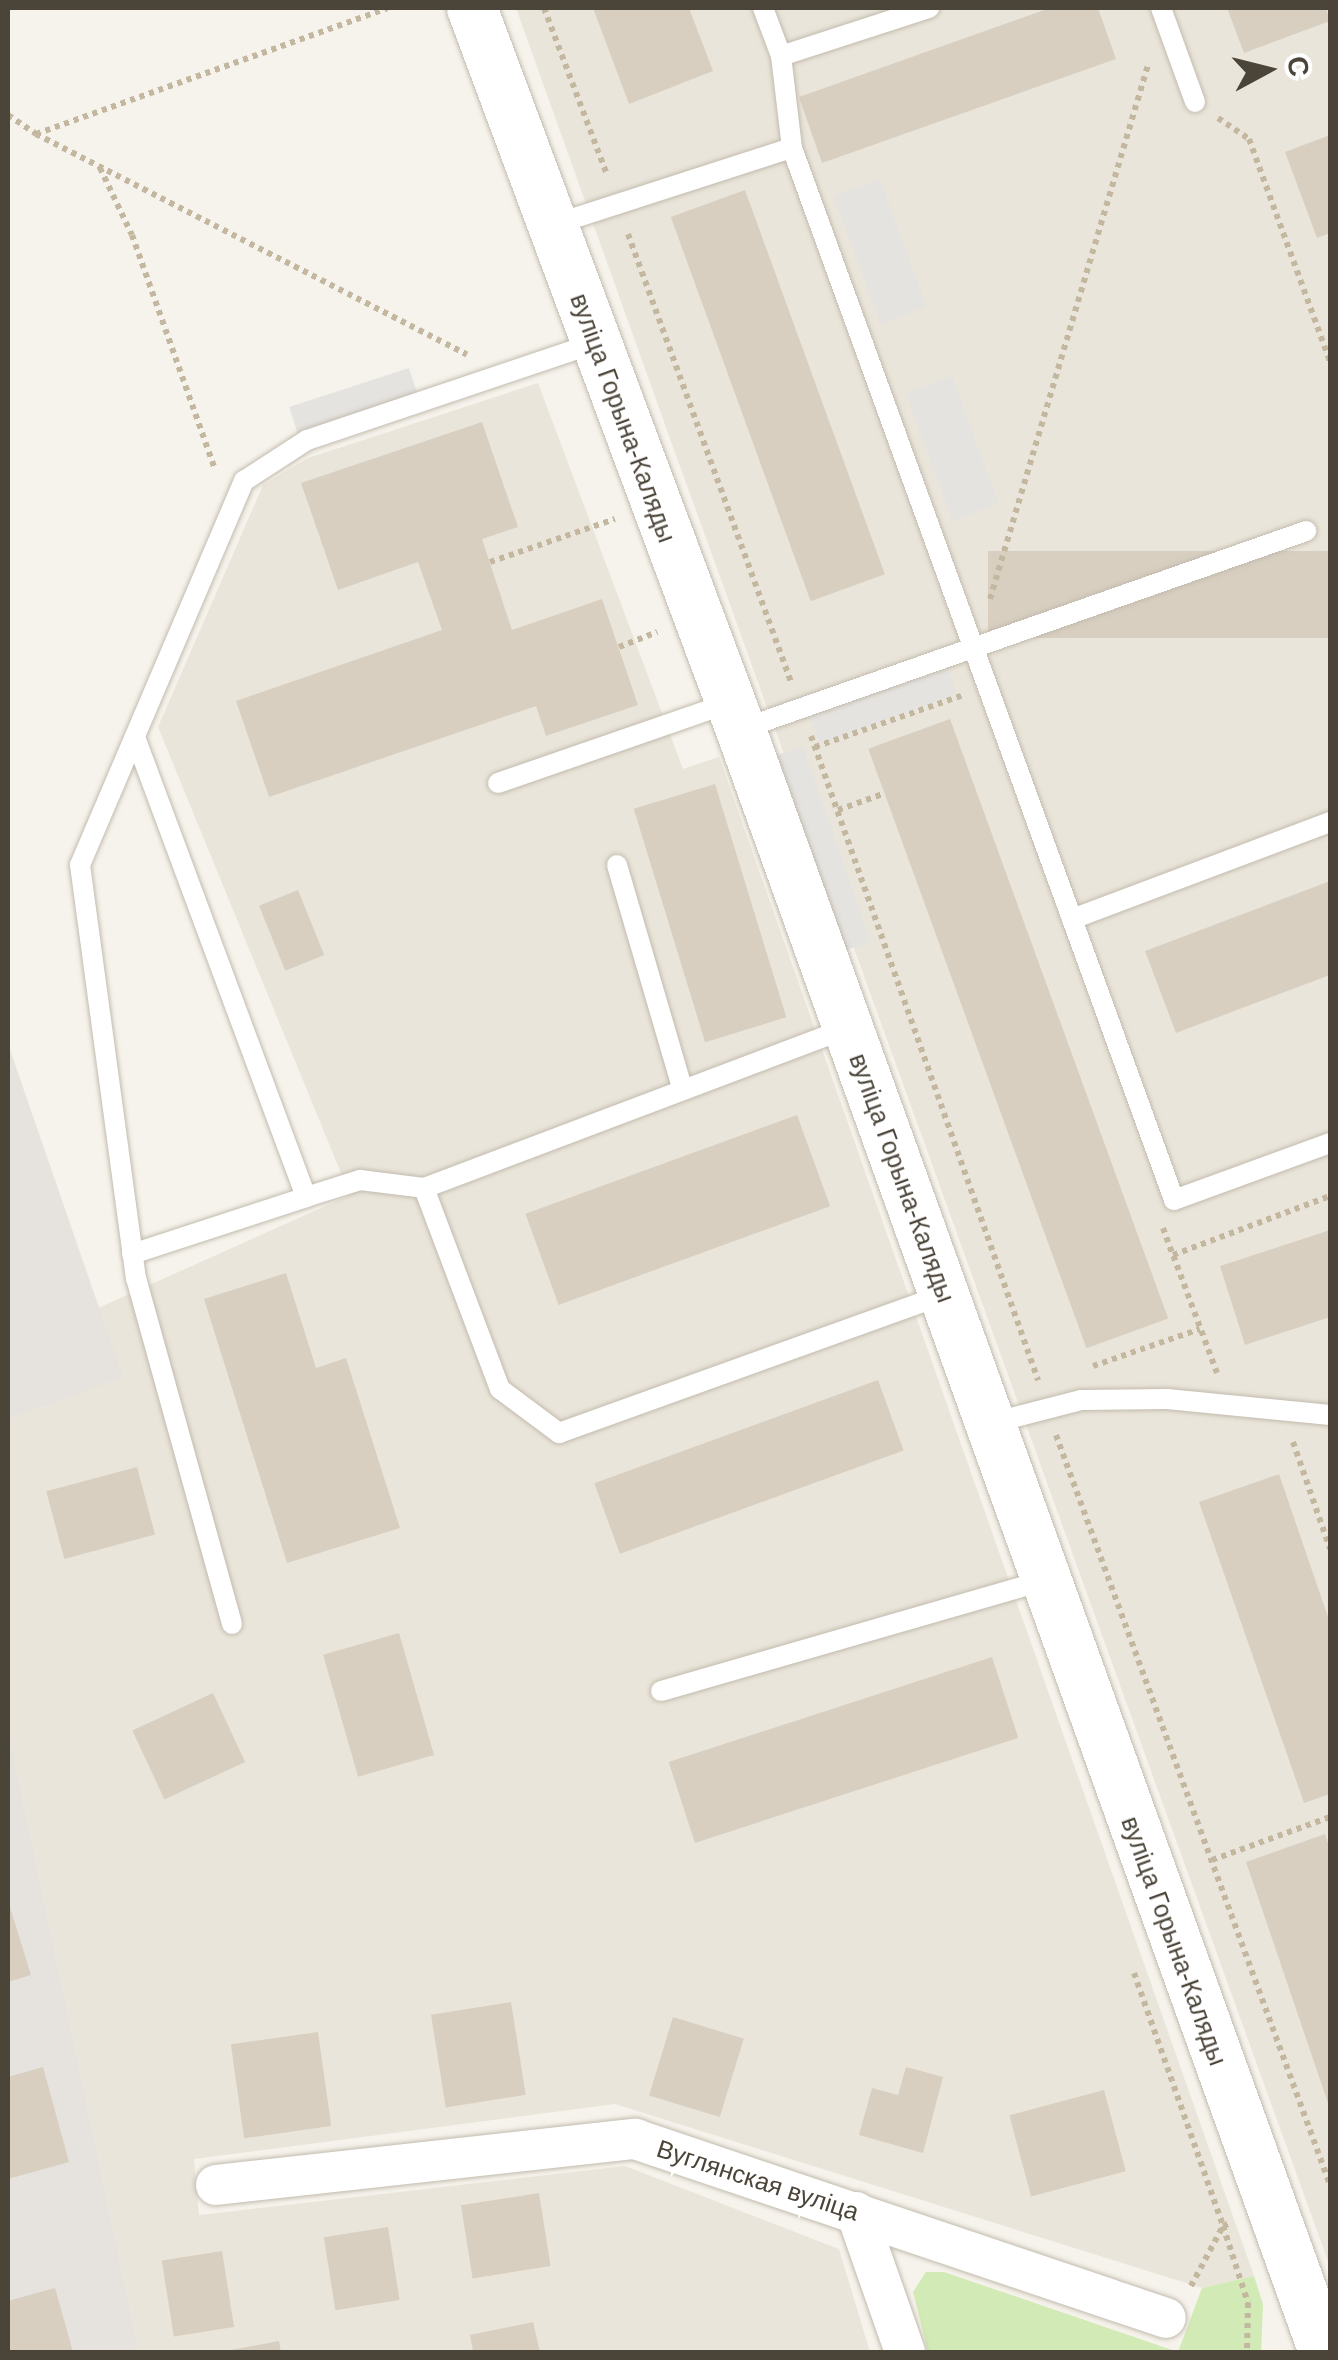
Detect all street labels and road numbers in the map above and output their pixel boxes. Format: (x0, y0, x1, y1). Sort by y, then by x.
street label: вуліца Горына-Каляды (564, 289, 682, 547)
street label: вуліца Горына-Каляды (843, 1049, 961, 1307)
street label: вуліца Горына-Каляды (1115, 1812, 1233, 2070)
street label: Вуглянская вуліца (653, 2133, 863, 2227)

